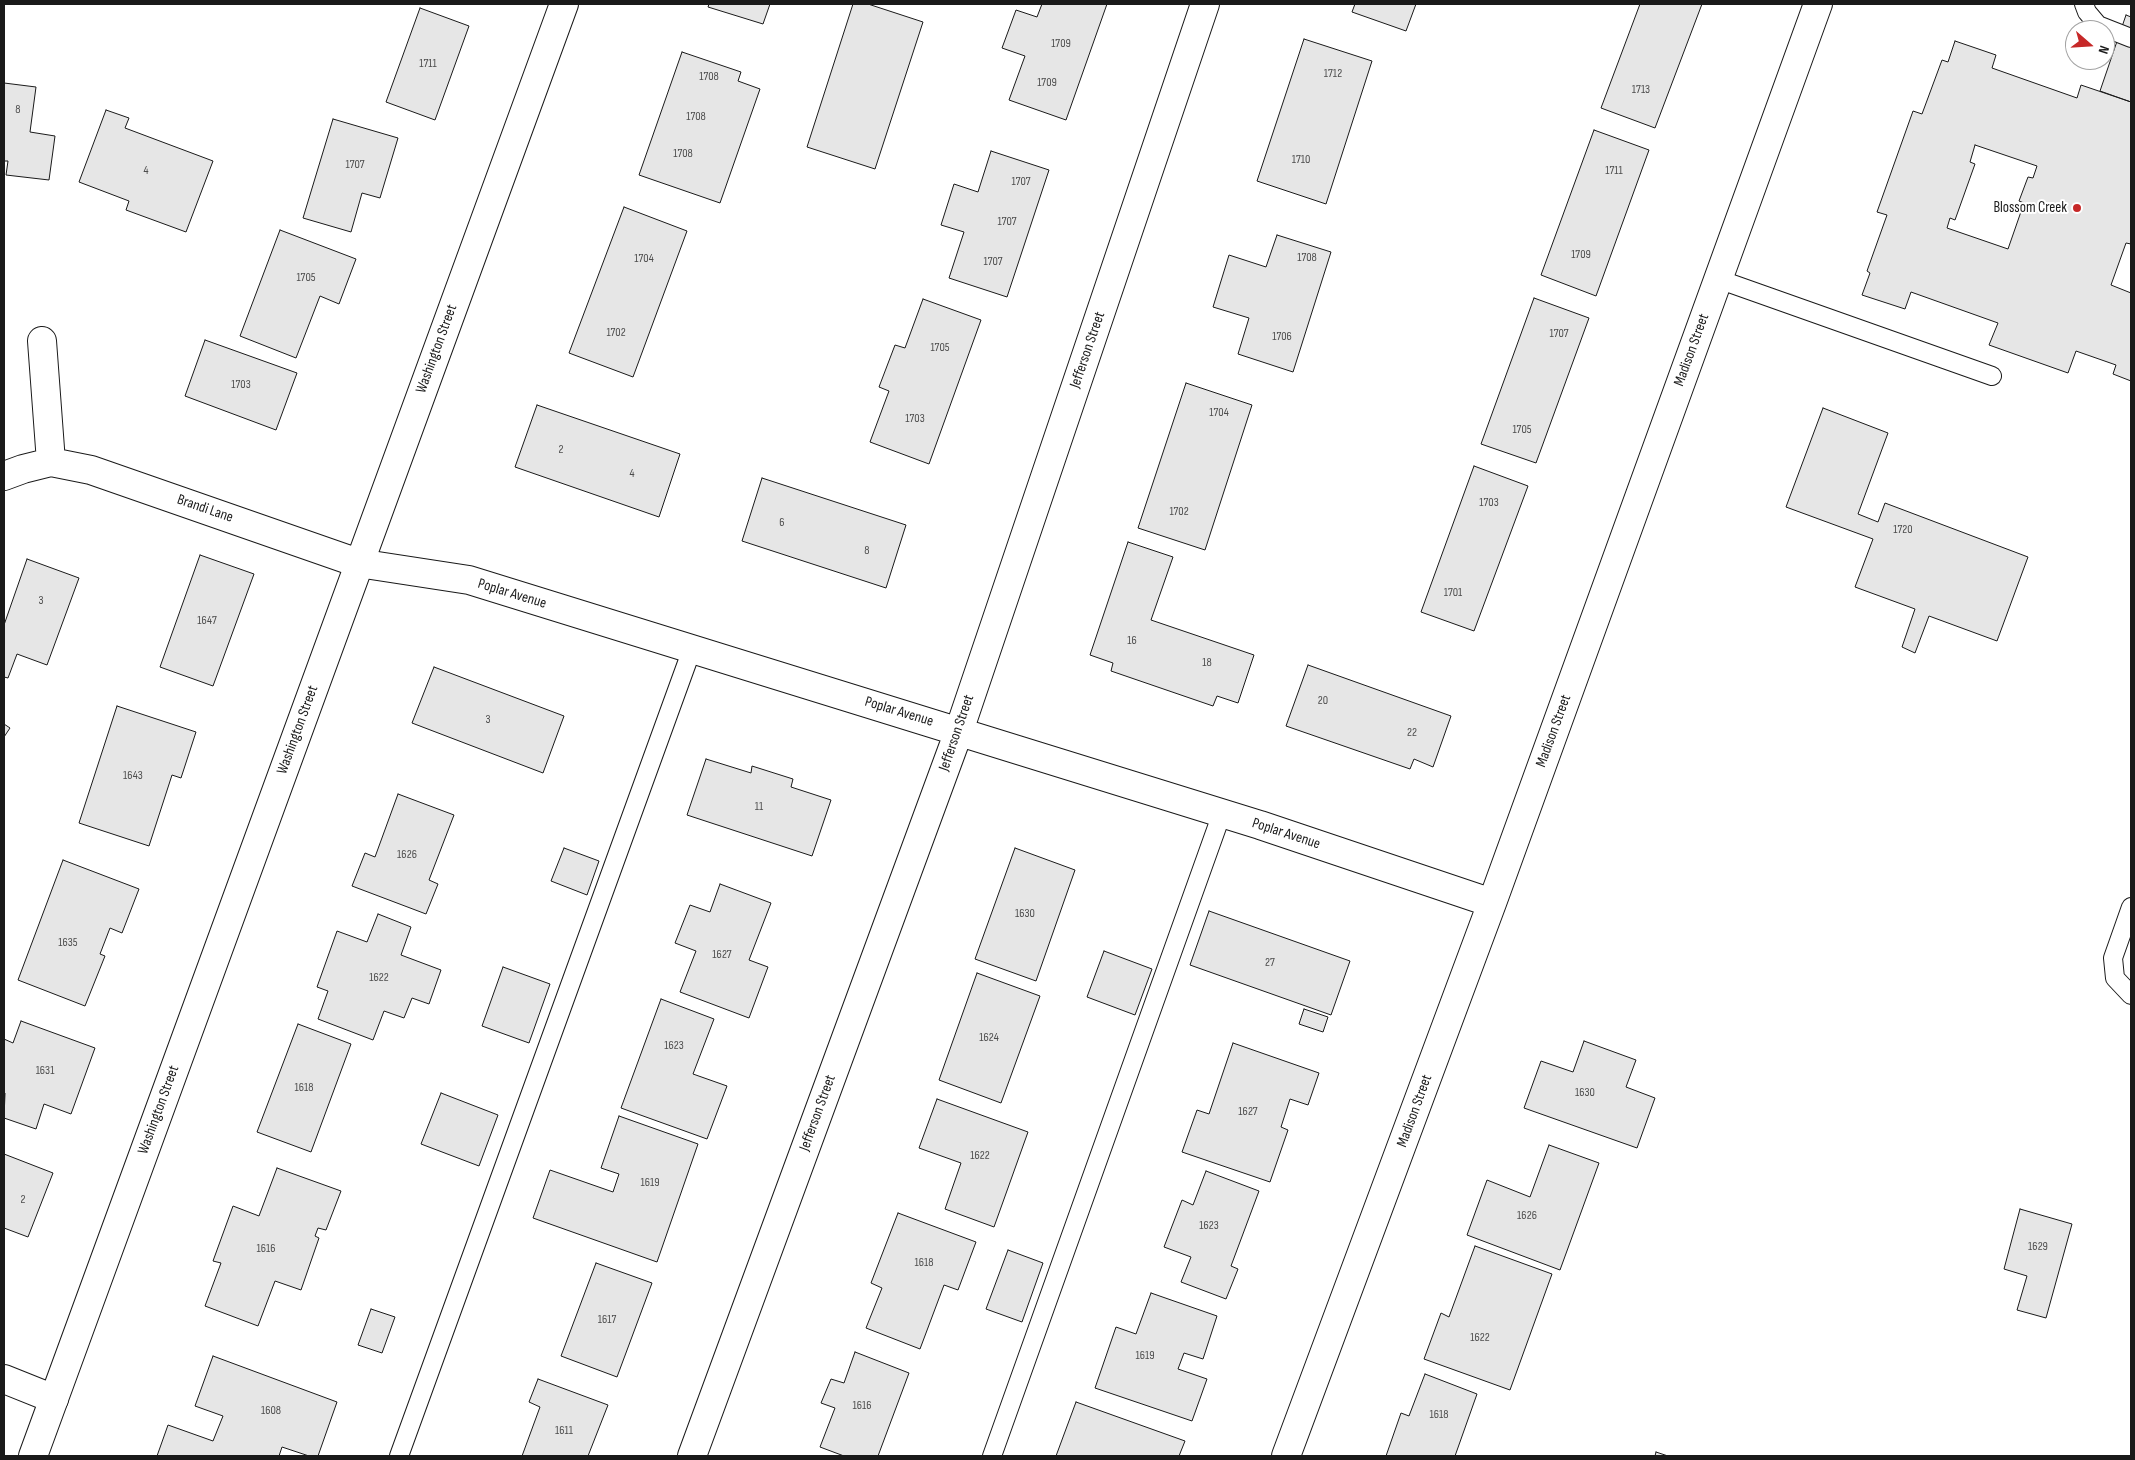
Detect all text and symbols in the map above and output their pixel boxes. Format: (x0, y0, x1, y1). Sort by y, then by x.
north arrow (2065, 20, 2115, 70)
house number: 1709 (1051, 37, 1071, 51)
text: N (2094, 43, 2113, 56)
house number: 1711 (419, 57, 437, 71)
house number: 1712 (1324, 67, 1342, 81)
house number: 1708 (699, 70, 719, 84)
house number: 1709 (1037, 76, 1057, 90)
house number: 1713 (1632, 83, 1650, 97)
house number: 8 (15, 103, 21, 117)
house number: 1708 (686, 110, 706, 124)
house number: 1708 (673, 147, 693, 161)
house number: 1710 (1292, 153, 1310, 167)
house number: 1707 (345, 158, 365, 172)
house number: 4 (143, 164, 149, 178)
house number: 1711 (1605, 164, 1623, 178)
house number: 1707 (1011, 175, 1031, 189)
place label: Blossom Creek (1993, 199, 2067, 217)
marker: Blossom Creek (2071, 202, 2083, 214)
house number: 1707 (997, 215, 1017, 229)
house number: 1709 (1571, 248, 1591, 262)
house number: 1708 (1297, 251, 1317, 265)
house number: 1704 (634, 252, 654, 266)
house number: 1707 (983, 255, 1003, 269)
house number: 1705 (296, 271, 316, 285)
street label: Washington Street (413, 302, 461, 396)
street label: Jefferson Street (1067, 309, 1109, 391)
street label: Madison Street (1671, 311, 1713, 389)
house number: 1702 (606, 326, 626, 340)
house number: 1707 (1549, 327, 1569, 341)
house number: 1706 (1272, 330, 1292, 344)
house number: 1705 (930, 341, 950, 355)
house number: 1703 (231, 378, 251, 392)
house number: 1704 (1209, 406, 1229, 420)
house number: 1703 (905, 412, 925, 426)
house number: 1705 (1512, 423, 1532, 437)
house number: 2 (559, 443, 563, 457)
house number: 4 (629, 467, 635, 481)
street label: Brandi Lane (175, 491, 235, 527)
house number: 1703 (1479, 496, 1499, 510)
house number: 1702 (1169, 505, 1189, 519)
house number: 6 (779, 516, 785, 530)
house number: 1720 (1893, 523, 1913, 537)
house number: 8 (864, 544, 870, 558)
street label: Poplar Avenue (476, 575, 548, 613)
house number: 1701 (1444, 586, 1462, 600)
house number: 3 (38, 594, 44, 608)
house number: 1647 (197, 614, 217, 628)
house number: 16 (1127, 634, 1137, 648)
house number: 18 (1202, 656, 1212, 670)
street label: Washington Street (274, 683, 322, 777)
street label: Jefferson Street (936, 692, 978, 774)
street label: Madison Street (1533, 692, 1575, 770)
street label: Poplar Avenue (863, 693, 935, 731)
house number: 20 (1318, 694, 1328, 708)
house number: 3 (485, 713, 491, 727)
house number: 22 (1407, 726, 1417, 740)
house number: 1643 (123, 769, 143, 783)
house number: 11 (755, 800, 763, 814)
street label: Poplar Avenue (1250, 815, 1322, 853)
house number: 1626 (397, 848, 417, 862)
house number: 1630 (1015, 907, 1035, 921)
house number: 1635 (58, 936, 78, 950)
house number: 1627 (712, 948, 732, 962)
house number: 27 (1265, 956, 1275, 970)
house number: 1622 (369, 971, 389, 985)
house number: 1624 (979, 1031, 999, 1045)
house number: 1623 (664, 1039, 684, 1053)
street label: Washington Street (135, 1063, 183, 1157)
house number: 1631 (36, 1064, 54, 1078)
street label: Madison Street (1394, 1072, 1436, 1150)
street label: Jefferson Street (796, 1073, 840, 1153)
house number: 1618 (295, 1081, 313, 1095)
house number: 1630 (1575, 1086, 1595, 1100)
house number: 1627 (1238, 1105, 1258, 1119)
house number: 1622 (970, 1149, 990, 1163)
house number: 1619 (641, 1176, 659, 1190)
house number: 2 (21, 1193, 25, 1207)
house number: 1626 (1517, 1209, 1537, 1223)
house number: 1623 (1199, 1219, 1219, 1233)
house number: 1629 (2028, 1240, 2048, 1254)
house number: 1616 (257, 1242, 275, 1256)
house number: 1618 (915, 1256, 933, 1270)
house number: 1617 (598, 1313, 616, 1327)
house number: 1622 (1470, 1331, 1490, 1345)
house number: 1619 (1136, 1349, 1154, 1363)
house number: 1616 (853, 1399, 871, 1413)
house number: 1608 (261, 1404, 281, 1418)
house number: 1618 (1430, 1408, 1448, 1422)
house number: 1611 (555, 1424, 573, 1438)

